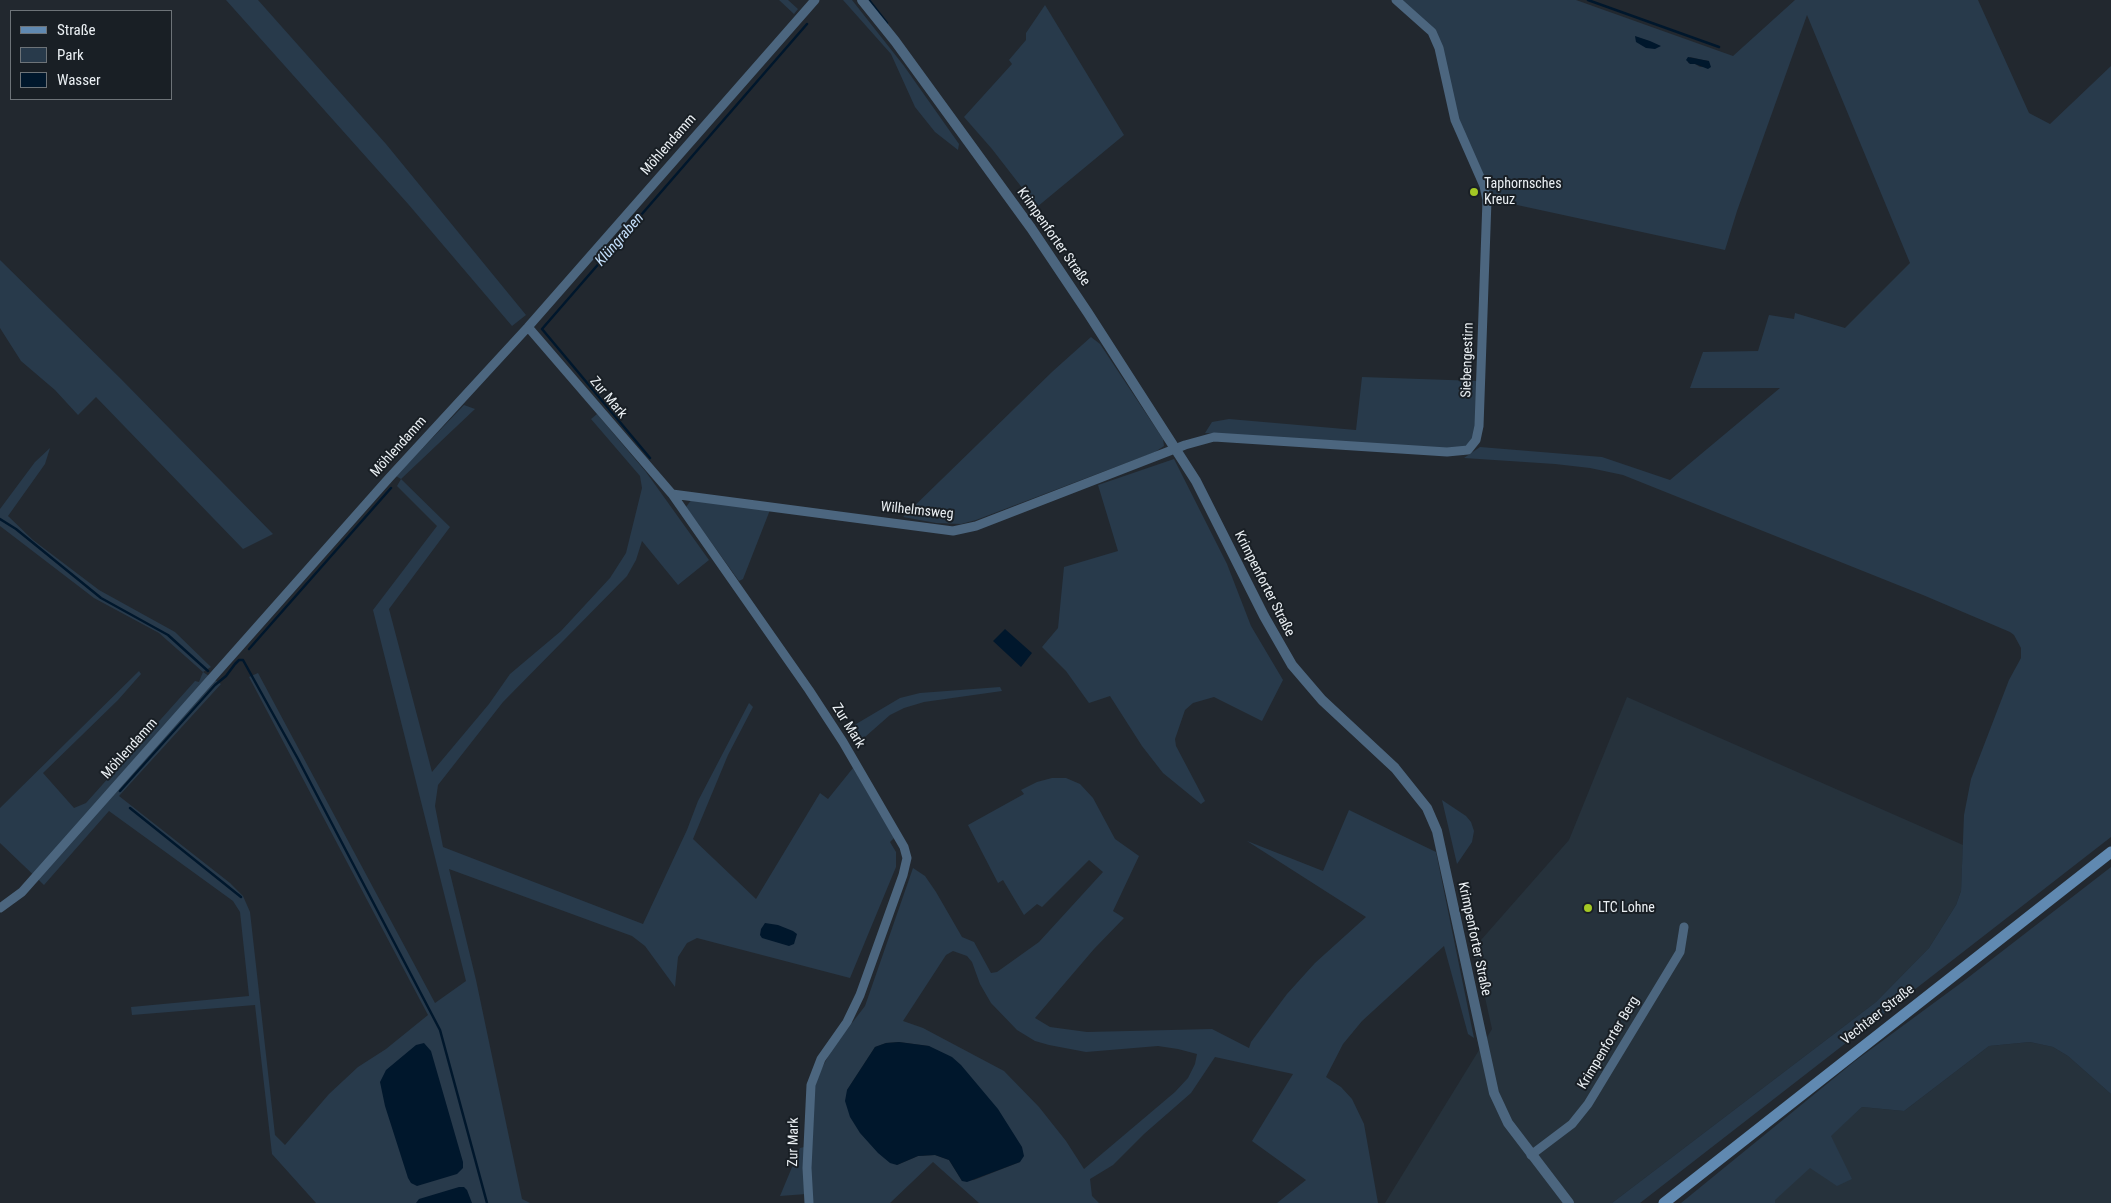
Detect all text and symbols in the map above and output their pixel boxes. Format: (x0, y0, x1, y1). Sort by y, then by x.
legend (10, 10, 172, 100)
text: Straße (57, 21, 96, 39)
text: Park (57, 46, 84, 64)
text: Wasser (57, 71, 101, 89)
street label: Möhlendamm (638, 111, 700, 179)
place label: Taphornsches Kreuz (1484, 176, 1562, 208)
street label: Krimpenforter Straße (1013, 185, 1093, 289)
marker: Taphornsches Kreuz (1468, 186, 1480, 198)
water label: Klüngraben (592, 210, 648, 270)
street label: Siebengestirn (1458, 322, 1478, 398)
street label: Zur Mark (586, 374, 630, 422)
street label: Möhlendamm (367, 413, 431, 481)
street label: Wilhelmsweg (880, 499, 954, 523)
street label: Krimpenforter Straße (1230, 528, 1298, 640)
street label: Zur Mark (828, 701, 868, 751)
street label: Möhlendamm (98, 715, 162, 783)
street label: Krimpenforter Straße (1454, 880, 1494, 998)
place label: LTC Lohne (1598, 900, 1655, 916)
marker: LTC Lohne (1582, 902, 1594, 914)
street label: Vechtaer Straße (1838, 981, 1918, 1049)
street label: Krimpenforter Berg (1575, 994, 1643, 1092)
street label: Zur Mark (785, 1117, 803, 1167)

